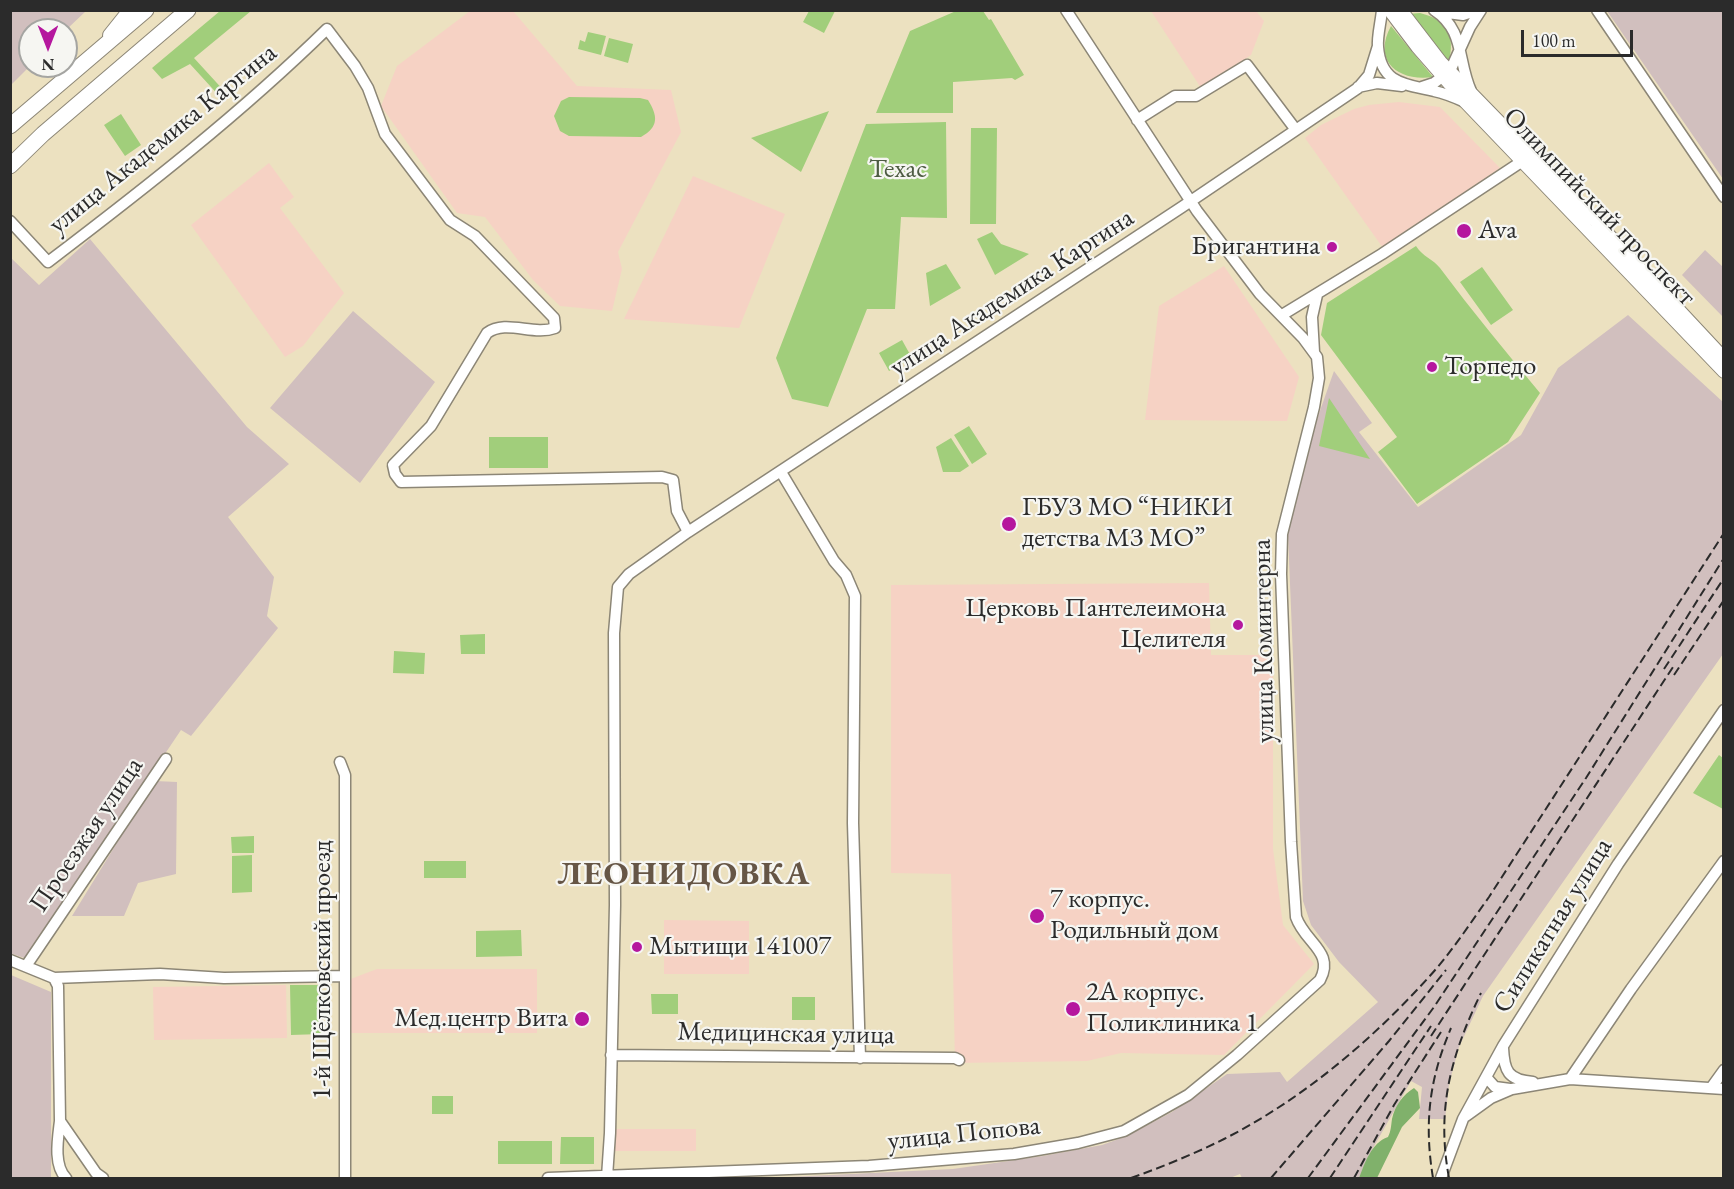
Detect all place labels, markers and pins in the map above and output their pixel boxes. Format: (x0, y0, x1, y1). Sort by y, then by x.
place label: Ava (1478, 215, 1517, 247)
marker: Ava (1455, 222, 1473, 240)
place label: Бригантина (1191, 231, 1320, 263)
marker: Бригантина (1325, 240, 1339, 254)
place label: Торпедо (1444, 351, 1536, 383)
marker: Торпедо (1425, 360, 1439, 374)
place label: ГБУЗ МО “НИКИ детства МЗ МО” (1022, 492, 1232, 555)
marker: ГБУЗ МО “НИКИ детства МЗ МО” (1000, 515, 1018, 533)
place label: Церковь Пантелеимона Целителя (965, 593, 1226, 656)
marker: Церковь Пантелеимона Целителя (1231, 618, 1245, 632)
place label: 7 корпус. Родильный дом (1050, 884, 1219, 947)
marker: 7 корпус. Родильный дом (1028, 907, 1046, 925)
place label: Мытищи 141007 (649, 931, 831, 963)
marker: Мытищи 141007 (630, 940, 644, 954)
place label: 2А корпус. Поликлиника 1 (1086, 977, 1258, 1040)
marker: 2А корпус. Поликлиника 1 (1064, 1000, 1082, 1018)
place label: Мед.центр Вита (394, 1003, 568, 1035)
marker: Мед.центр Вита (573, 1010, 591, 1028)

